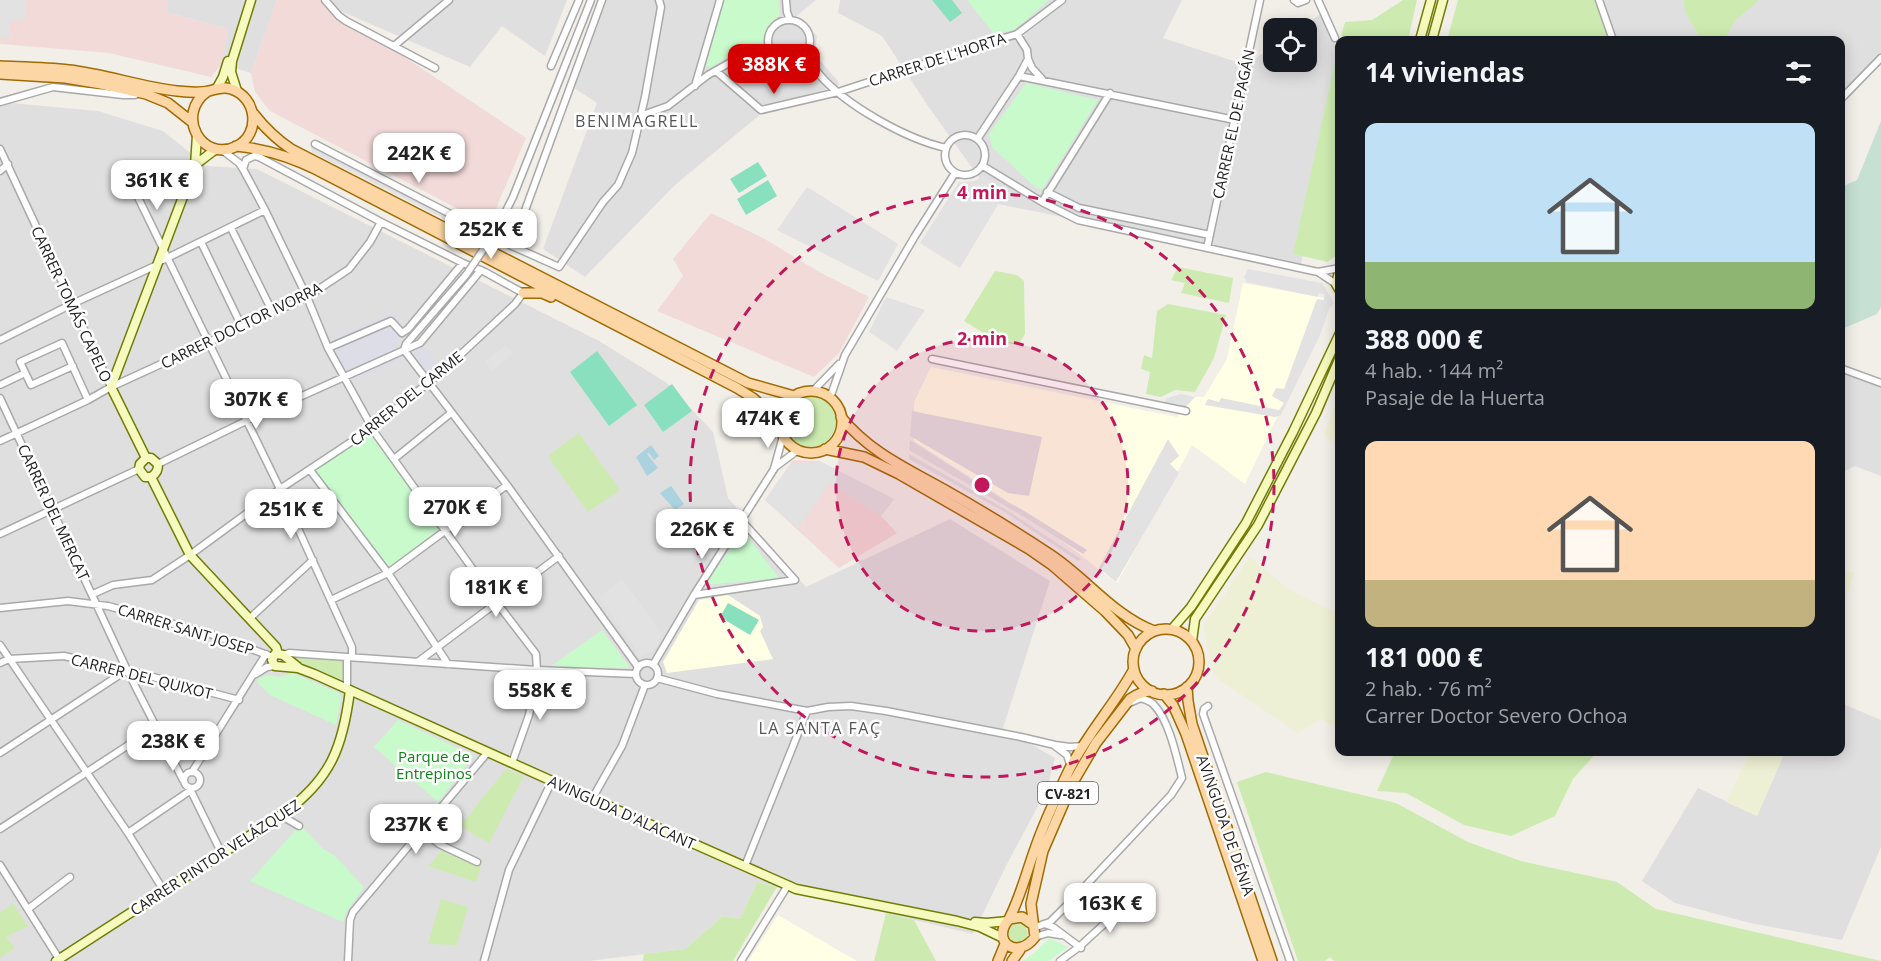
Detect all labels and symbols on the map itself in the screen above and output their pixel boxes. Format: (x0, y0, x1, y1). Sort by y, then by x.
street label: CARRER DE L'HORTA (866, 27, 1009, 91)
pin: 388K € (725, 44, 823, 95)
street label: CARRER EL DE PAGÁN (1207, 47, 1259, 201)
district label: BENIMAGRELL (575, 110, 699, 132)
pin: 242K € (370, 133, 468, 184)
pin: 361K € (108, 160, 206, 211)
text: 4 min (957, 180, 1007, 204)
pin: 252K € (442, 209, 540, 260)
street label: CARRER TOMÁS CAPELO (27, 223, 117, 385)
street label: CARRER DOCTOR IVORRA (157, 277, 325, 373)
text: 2 min (957, 326, 1007, 350)
street label: CARRER DEL CARME (345, 346, 467, 450)
pin: 307K € (207, 379, 305, 430)
pin: 474K € (719, 398, 817, 449)
street label: CARRER DEL MERCAT (14, 441, 95, 584)
centre of rings (972, 475, 992, 495)
pin: 270K € (406, 487, 504, 538)
pin: 251K € (242, 489, 340, 540)
pin: 226K € (653, 509, 751, 560)
pin: 181K € (447, 567, 545, 618)
street label: CARRER SANT JOSEP (115, 599, 257, 659)
street label: CARRER DEL QUIXOT (69, 649, 216, 703)
pin: 558K € (491, 670, 589, 721)
district label: LA SANTA FAÇ (758, 717, 882, 739)
pin: 238K € (124, 721, 222, 772)
park label: Parque de Entrepinos (396, 746, 472, 783)
street label: AVINGUDA DE DÉNIA (1193, 752, 1260, 898)
street label: AVINGUDA D'ALACANT (545, 770, 700, 854)
road number: CV-821 (1038, 782, 1098, 804)
street label: CARRER PINTOR VELÁZQUEZ (126, 794, 304, 920)
pin: 237K € (367, 804, 465, 855)
pin: 163K € (1061, 883, 1159, 934)

